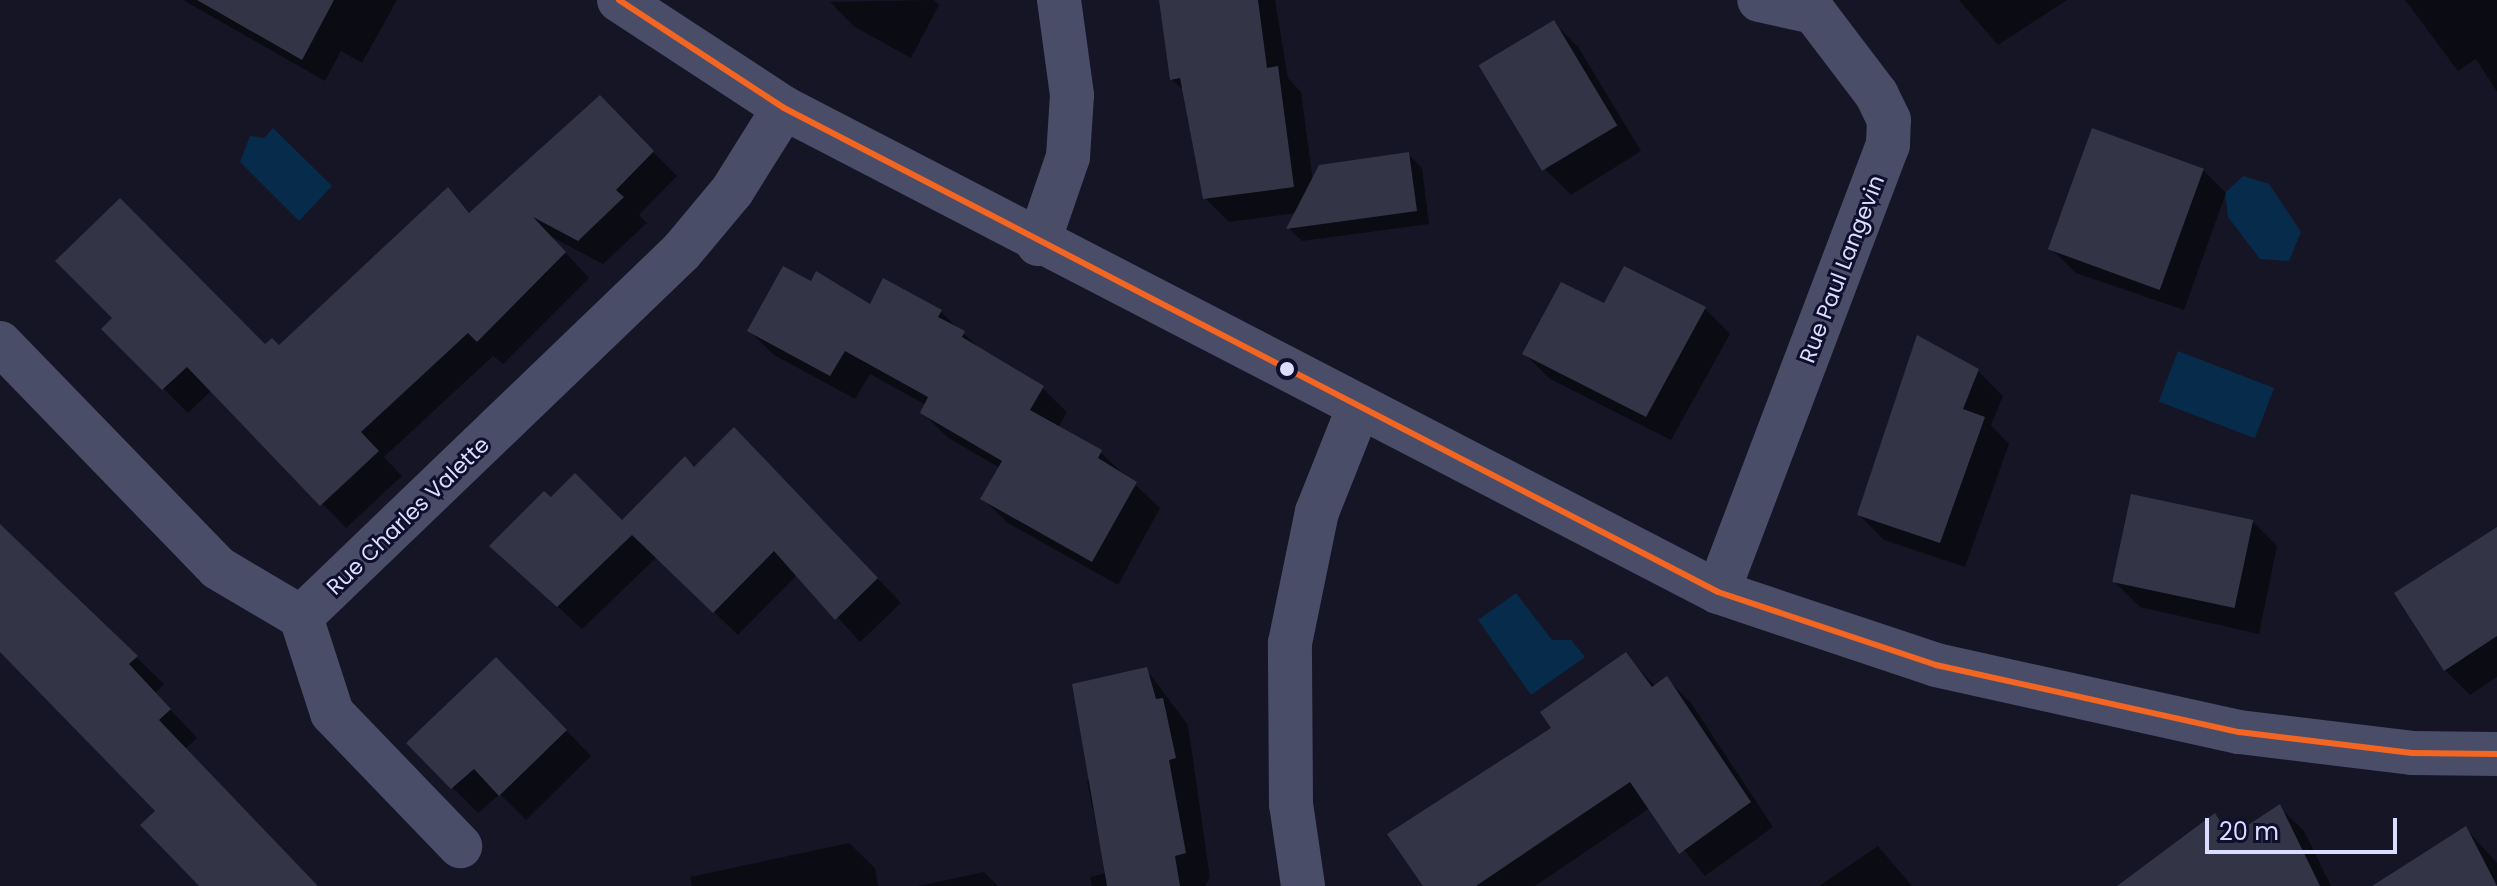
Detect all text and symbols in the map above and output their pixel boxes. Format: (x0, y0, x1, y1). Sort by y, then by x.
street label: Rue Paul Langevin (1794, 171, 1890, 367)
unlabelled marker (1279, 361, 1295, 377)
street label: Rue Charles Valette (321, 431, 495, 601)
scale bar (2209, 802, 2401, 852)
text: 20 m (2219, 815, 2279, 848)

